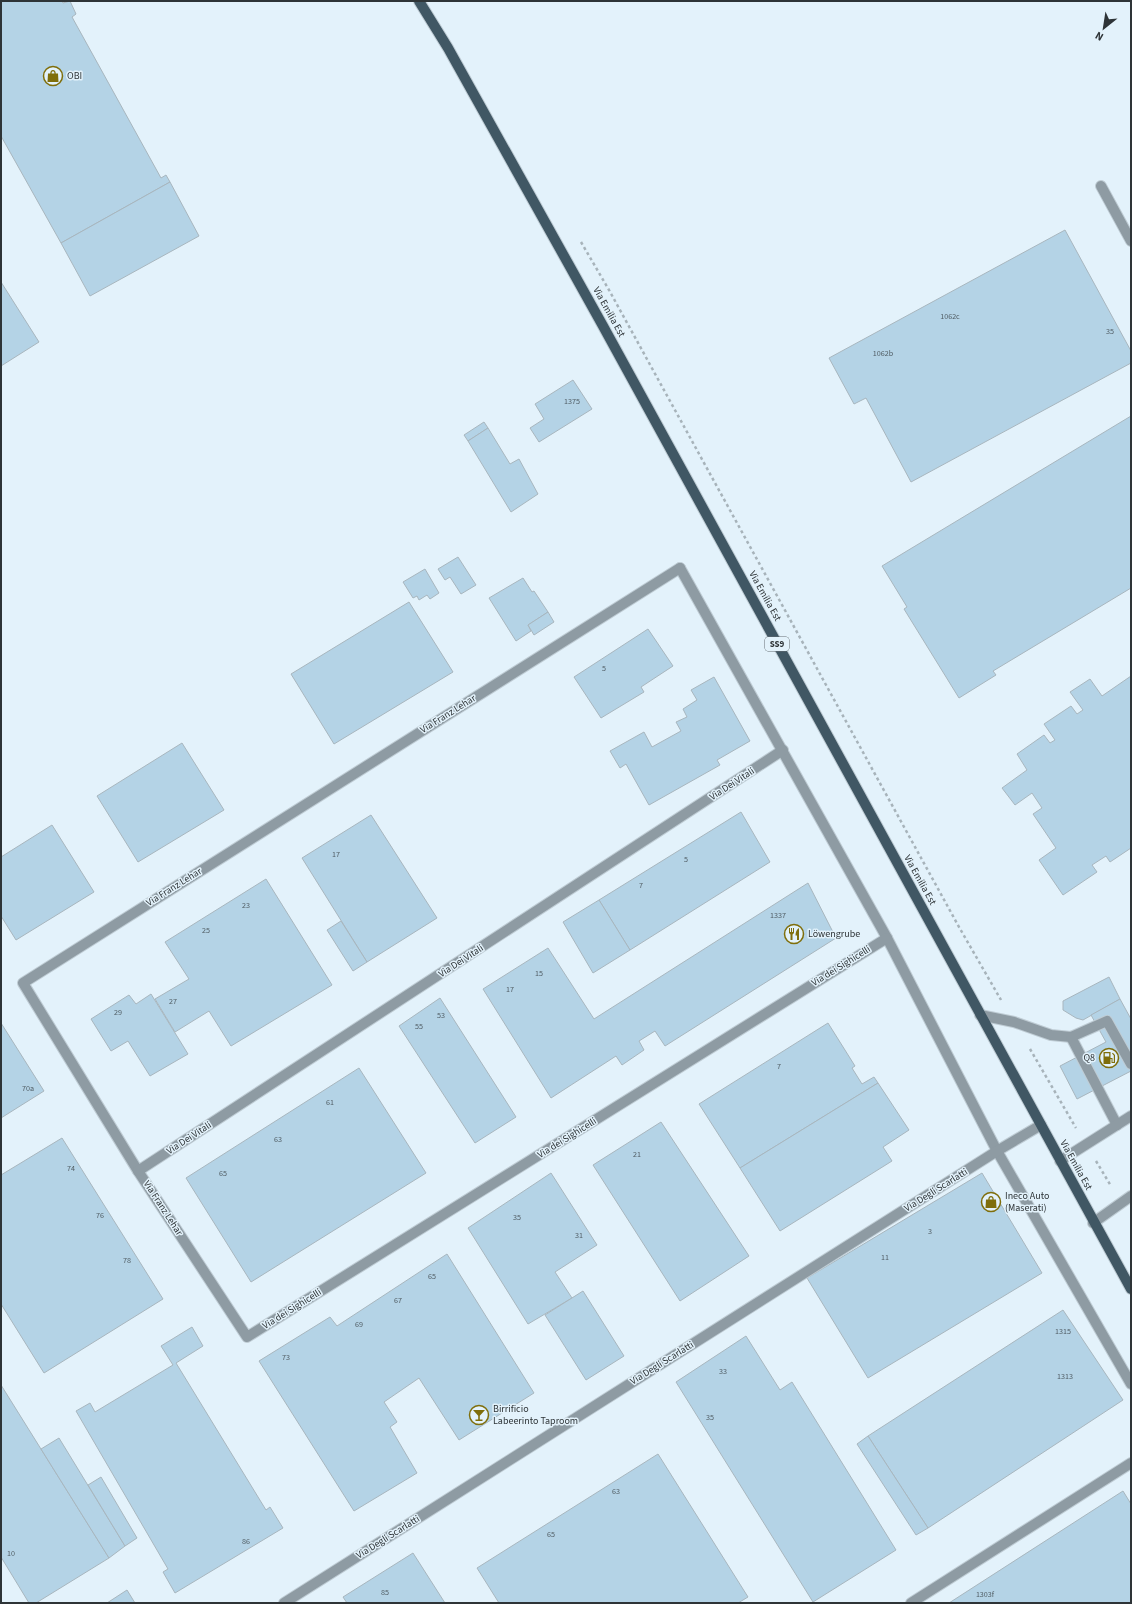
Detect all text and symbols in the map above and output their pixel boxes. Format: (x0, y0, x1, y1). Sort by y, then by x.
north arrow (1084, 8, 1124, 48)
text: N (1092, 28, 1106, 45)
shop icon: OBI (42, 65, 64, 87)
place label: OBI (67, 69, 82, 83)
street label: Via Emilia Est (589, 284, 629, 340)
house number: 1062c (940, 311, 960, 322)
house number: 35 (1106, 326, 1114, 337)
house number: 1062b (873, 348, 894, 359)
house number: 1375 (564, 396, 580, 407)
street label: Via Emilia Est (745, 568, 785, 624)
road number: SS9 (765, 637, 789, 651)
house number: 5 (602, 663, 606, 674)
street label: Via Franz Lehar (418, 691, 479, 737)
street label: Via Dei Vitali (707, 764, 757, 804)
house number: 17 (332, 849, 340, 860)
street label: Via Emilia Est (900, 852, 940, 908)
house number: 5 (684, 854, 688, 865)
street label: Via Franz Lehar (144, 864, 205, 910)
house number: 7 (639, 880, 643, 891)
house number: 23 (242, 900, 250, 911)
house number: 1337 (770, 910, 786, 921)
restaurant icon: Löwengrube (783, 923, 805, 945)
house number: 25 (202, 925, 210, 936)
place label: Löwengrube (808, 927, 860, 941)
street label: Via Dei Vitali (436, 941, 486, 981)
street label: Via dei Sighicelli (809, 942, 873, 990)
house number: 15 (535, 968, 543, 979)
house number: 17 (506, 984, 514, 995)
house number: 27 (169, 996, 177, 1007)
house number: 29 (114, 1007, 122, 1018)
house number: 53 (437, 1010, 445, 1021)
house number: 55 (415, 1021, 423, 1032)
fuel station icon: Q8 (1098, 1047, 1120, 1069)
place label: Q8 (1083, 1051, 1095, 1065)
house number: 7 (777, 1061, 781, 1072)
house number: 70a (22, 1083, 34, 1094)
house number: 61 (326, 1097, 334, 1108)
street label: Via dei Sighicelli (535, 1114, 599, 1162)
street label: Via Dei Vitali (164, 1118, 214, 1158)
house number: 63 (274, 1134, 282, 1145)
street label: Via Emilia Est (1056, 1137, 1096, 1193)
house number: 21 (633, 1149, 641, 1160)
house number: 74 (67, 1163, 75, 1174)
street label: Via Degli Scarlatti (902, 1165, 970, 1215)
house number: 65 (219, 1168, 227, 1179)
street label: Via Franz Lehar (140, 1178, 186, 1239)
place label: Ineco Auto (Maserati) (1005, 1189, 1049, 1215)
shop icon: Ineco Auto (Maserati) (980, 1191, 1002, 1213)
house number: 76 (96, 1210, 104, 1221)
house number: 35 (513, 1212, 521, 1223)
house number: 3 (928, 1226, 932, 1237)
house number: 31 (575, 1230, 583, 1241)
house number: 11 (881, 1252, 889, 1263)
house number: 78 (123, 1255, 131, 1266)
house number: 65 (428, 1271, 436, 1282)
street label: Via dei Sighicelli (260, 1285, 324, 1333)
house number: 67 (394, 1295, 402, 1306)
house number: 69 (355, 1319, 363, 1330)
house number: 1315 (1055, 1326, 1071, 1337)
street label: Via Degli Scarlatti (628, 1338, 696, 1388)
house number: 73 (282, 1352, 290, 1363)
house number: 33 (719, 1366, 727, 1377)
house number: 1313 (1057, 1371, 1073, 1382)
place label: Birrificio Labeerinto Taproom (493, 1402, 578, 1428)
bar icon: Birrificio Labeerinto Taproom (468, 1404, 490, 1426)
house number: 35 (706, 1412, 714, 1423)
house number: 63 (612, 1486, 620, 1497)
street label: Via Degli Scarlatti (354, 1512, 422, 1562)
house number: 65 (547, 1529, 555, 1540)
house number: 86 (242, 1536, 250, 1547)
house number: 10 (7, 1548, 15, 1559)
house number: 85 (381, 1587, 389, 1598)
house number: 1303f (976, 1589, 995, 1600)

